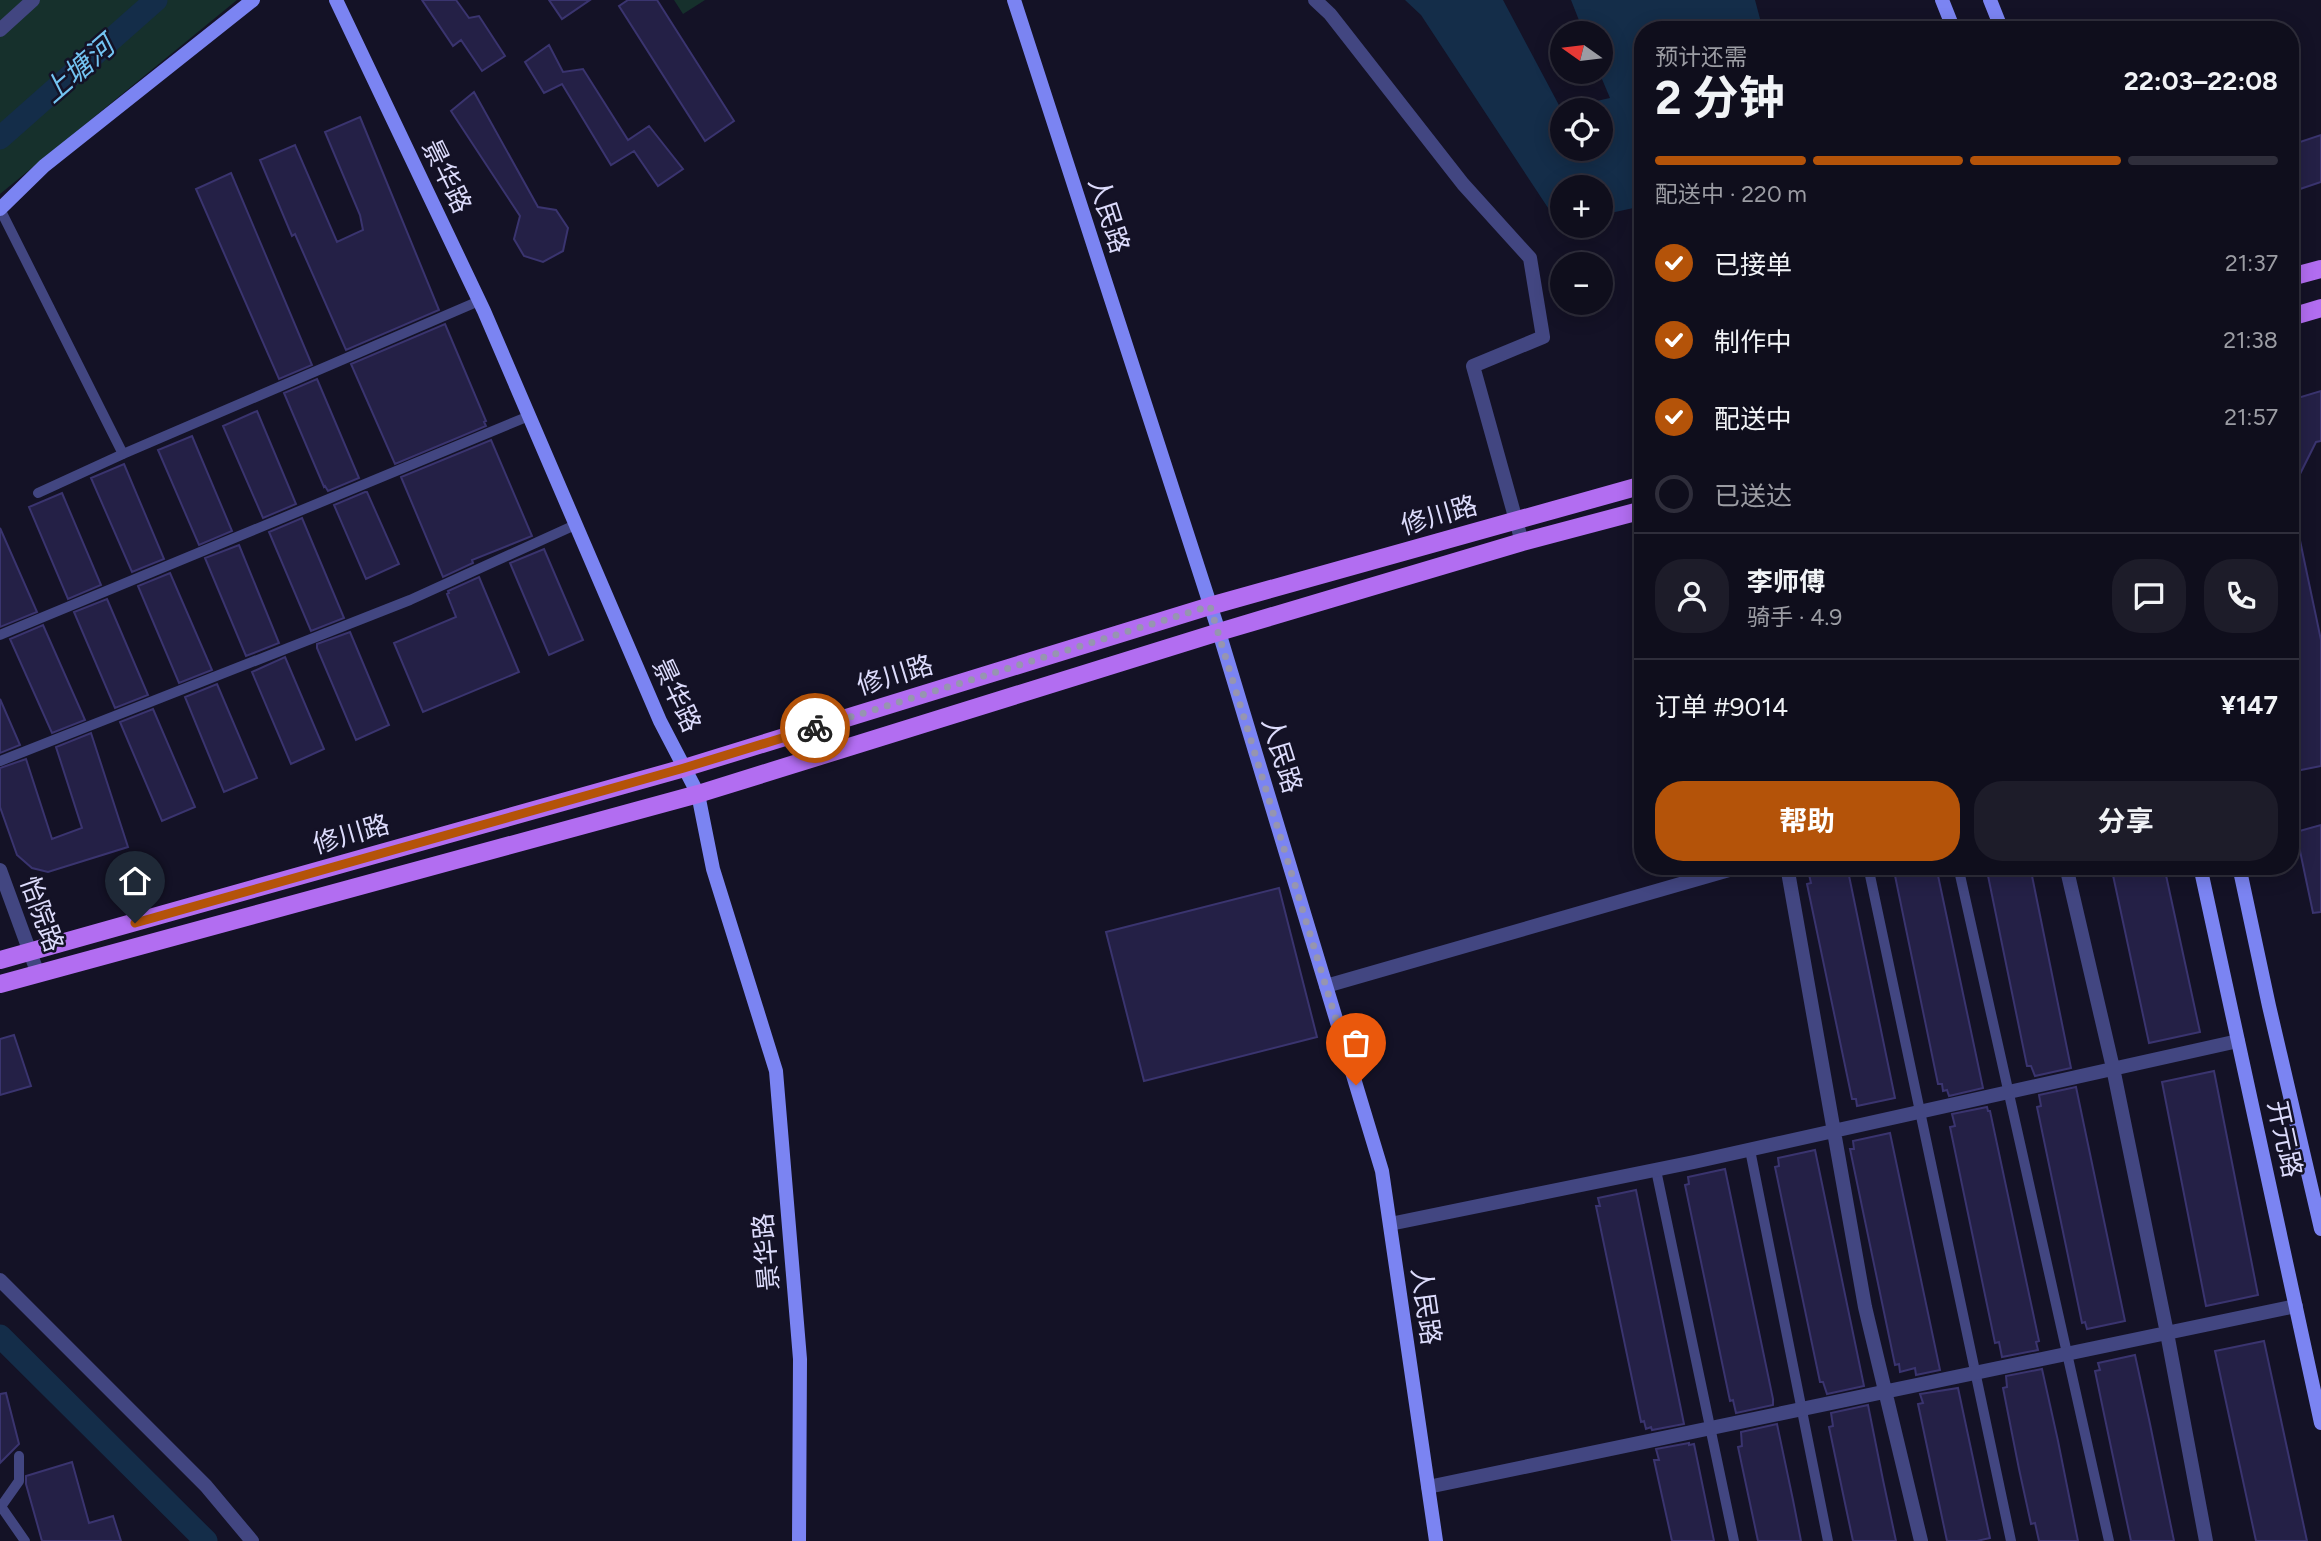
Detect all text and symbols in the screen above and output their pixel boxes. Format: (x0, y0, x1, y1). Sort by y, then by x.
north arrow (1550, 21, 1614, 84)
map controls (1550, 21, 1613, 315)
water label: 上塘河 (35, 25, 125, 109)
text: 预计还需 (1655, 43, 1747, 71)
text: 22:03–22:08 (2124, 65, 2278, 97)
text: 2 分钟 (1655, 70, 1785, 126)
button: locate (1550, 98, 1613, 161)
street label: 景华路 (416, 134, 478, 218)
street label: 人民路 (1082, 173, 1136, 257)
button: + (1550, 175, 1613, 238)
text: 配送中 · 220 m (1655, 180, 1807, 208)
icon: check (1655, 244, 1693, 282)
text: 已接单 (1714, 249, 1792, 281)
text: 21:37 (2225, 249, 2278, 277)
button: − (1550, 252, 1613, 315)
icon: check (1655, 321, 1693, 359)
text: 制作中 (1714, 326, 1792, 358)
text: 21:38 (2223, 326, 2278, 354)
icon: check (1655, 398, 1693, 436)
text: 配送中 (1714, 403, 1792, 435)
text: 21:57 (2224, 403, 2278, 431)
text: 已送达 (1714, 480, 1792, 512)
street label: 修川路 (1397, 489, 1481, 541)
button: person (1655, 559, 1729, 633)
button: chat (2112, 559, 2186, 633)
button: phone (2204, 559, 2278, 633)
text: 李师傅 (1747, 566, 1825, 598)
text: 骑手 · 4.9 (1747, 603, 1842, 631)
street label: 修川路 (853, 648, 937, 702)
street label: 景华路 (646, 653, 708, 737)
text: ¥147 (2221, 689, 2278, 721)
text: 订单 #9014 (1655, 691, 1788, 723)
courier (780, 693, 850, 763)
icon: bike (796, 709, 834, 747)
street label: 人民路 (1255, 713, 1309, 797)
button: 帮助 (1655, 781, 1960, 861)
button: 分享 (1974, 781, 2278, 861)
street label: 修川路 (309, 808, 393, 860)
pin (105, 851, 165, 923)
icon: home (116, 862, 154, 900)
street label: 怡院路 (14, 872, 70, 956)
pin (1326, 1013, 1386, 1085)
icon: bag (1337, 1024, 1375, 1062)
street label: 开元路 (2261, 1098, 2309, 1180)
street label: 景华路 (747, 1212, 785, 1292)
street label: 人民路 (1405, 1265, 1447, 1347)

